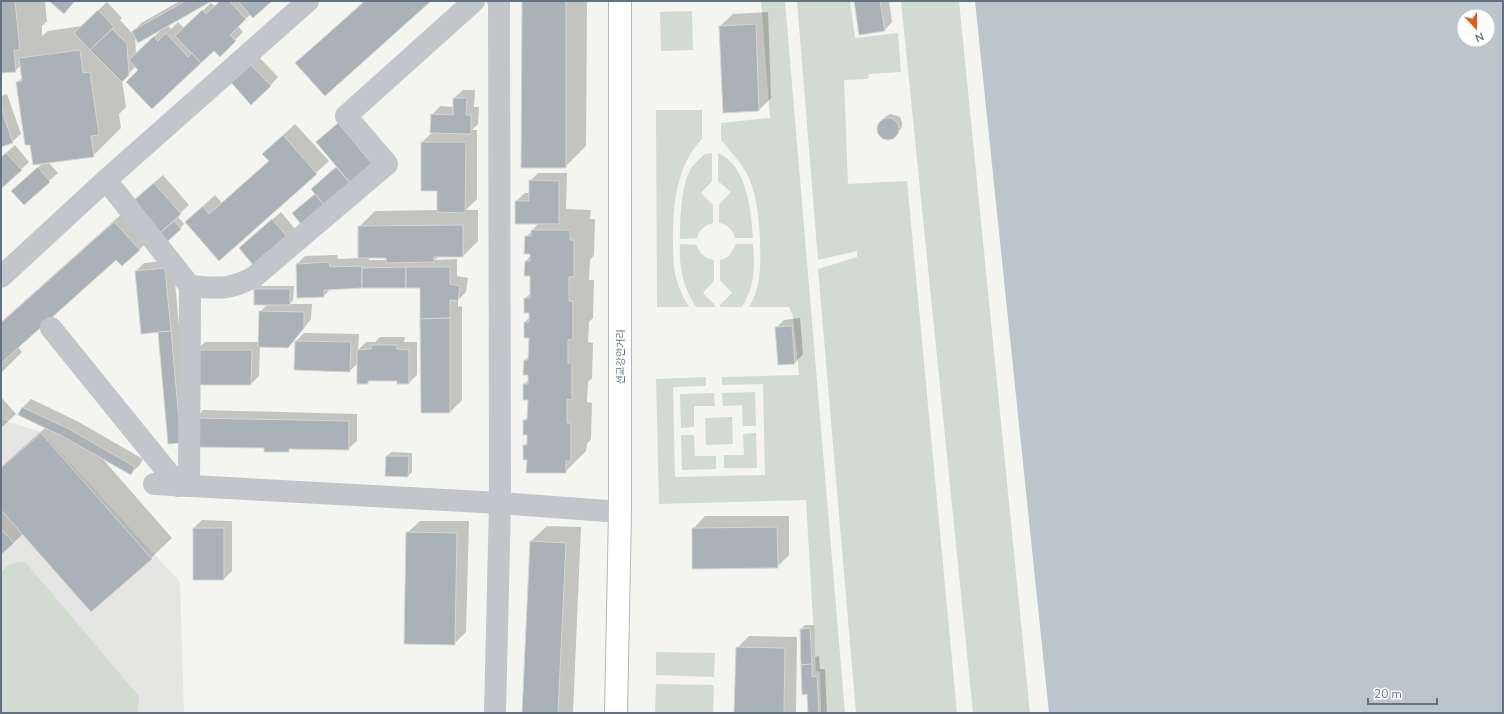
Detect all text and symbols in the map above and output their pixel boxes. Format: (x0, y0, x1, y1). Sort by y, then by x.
north arrow (1456, 8, 1496, 48)
text: N (1473, 28, 1486, 45)
street label: 선교강안거리 (614, 329, 628, 385)
scale bar (1368, 680, 1437, 706)
text: 20 m (1374, 686, 1402, 702)

